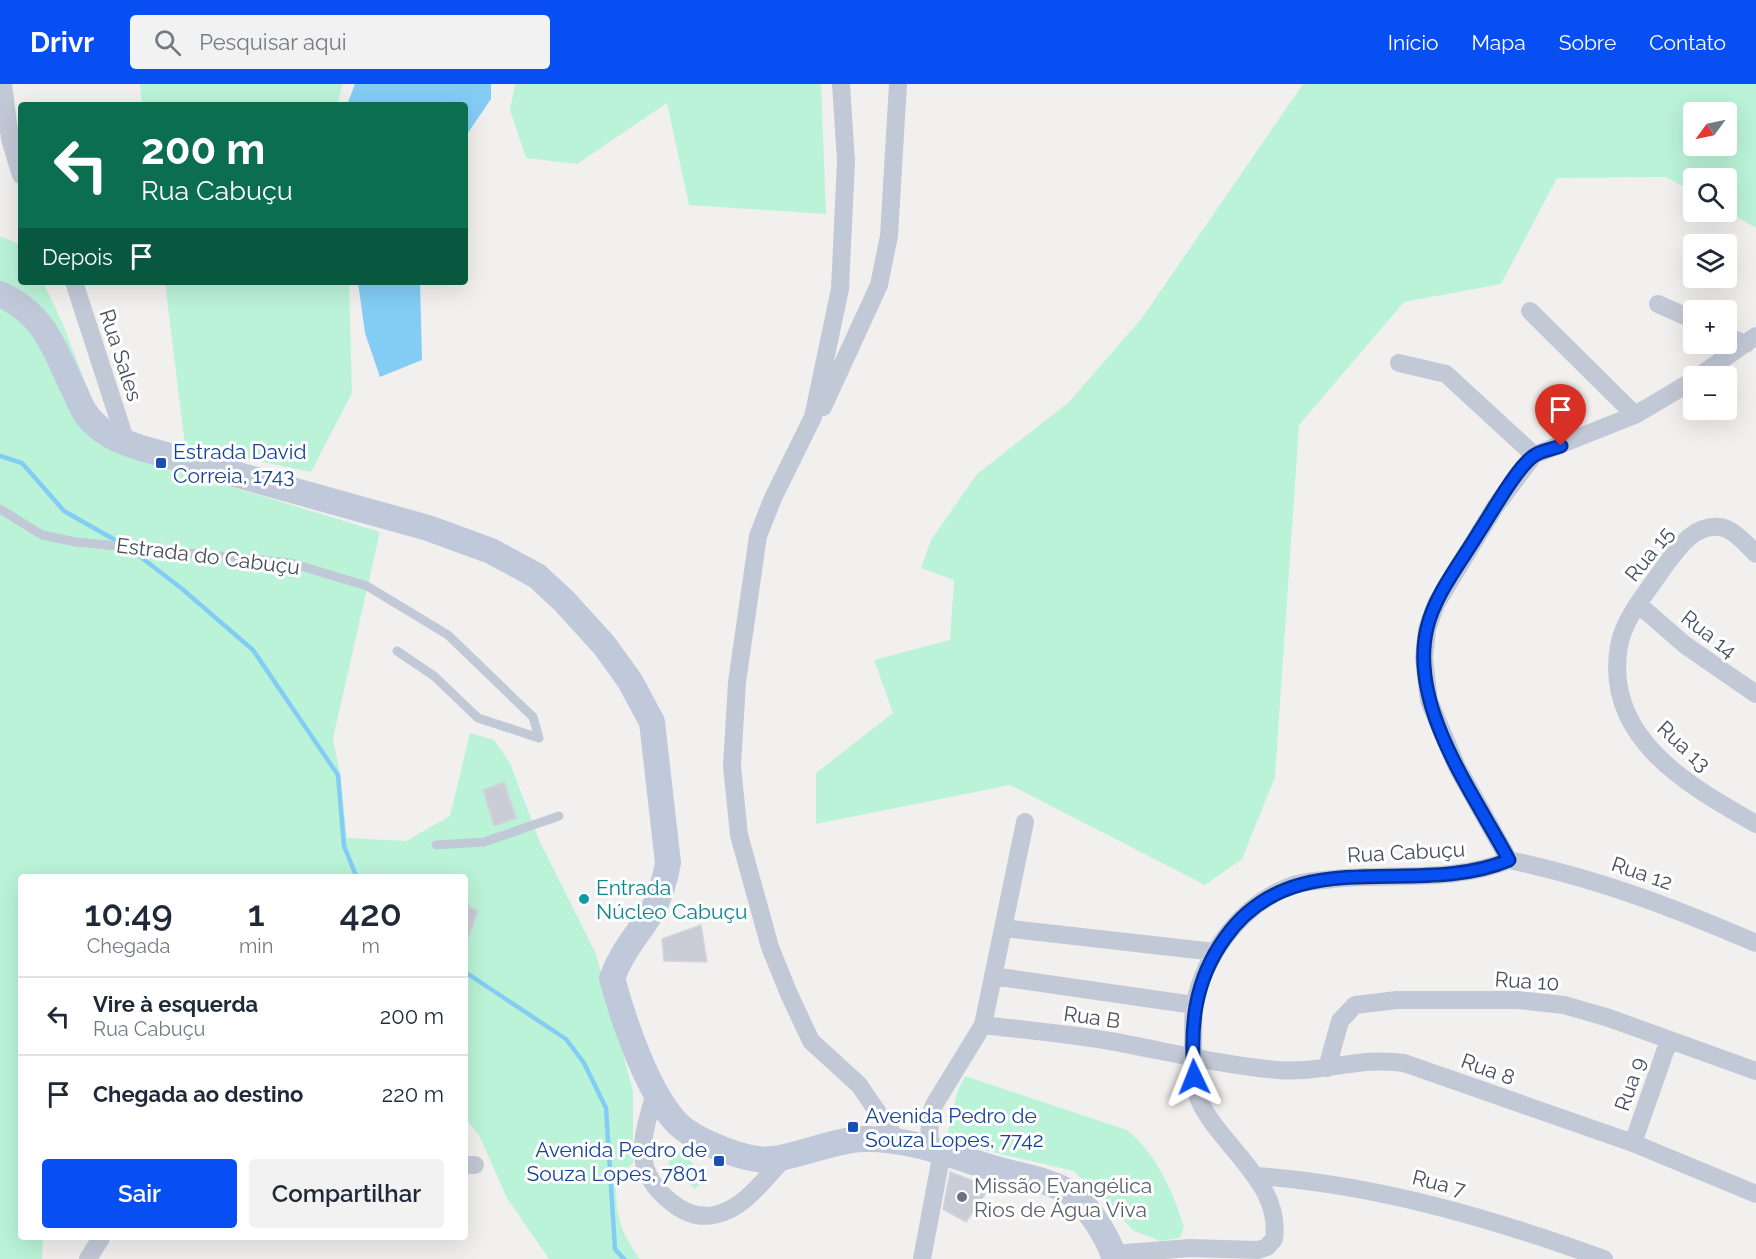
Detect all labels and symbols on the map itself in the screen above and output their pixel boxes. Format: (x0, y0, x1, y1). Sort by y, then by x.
north arrow (1683, 102, 1737, 156)
street label: Rua Sales (94, 306, 148, 404)
pin (1535, 384, 1586, 446)
place label: Estrada David Correia, 1743 (173, 439, 306, 488)
marker: Estrada David Correia, 1743 (154, 456, 168, 470)
street label: Rua 15 (1619, 522, 1679, 586)
street label: Estrada do Cabuçu (115, 532, 301, 580)
street label: Rua 14 (1676, 605, 1742, 663)
street label: Rua 13 (1652, 715, 1716, 777)
street label: Rua Cabuçu (1346, 836, 1466, 868)
street label: Rua 12 (1608, 851, 1676, 895)
place label: Entrada Núcleo Cabuçu (596, 875, 747, 924)
marker: Entrada Núcleo Cabuçu (577, 892, 591, 906)
street label: Rua 10 (1494, 966, 1560, 996)
street label: Rua B (1062, 1001, 1122, 1033)
position arrow (1162, 1045, 1226, 1109)
street label: Rua 8 (1458, 1048, 1518, 1090)
street label: Rua 9 (1609, 1054, 1651, 1114)
place label: Avenida Pedro de Souza Lopes, 7742 (865, 1103, 1044, 1152)
marker: Avenida Pedro de Souza Lopes, 7742 (846, 1120, 860, 1134)
place label: Avenida Pedro de Souza Lopes, 7801 (527, 1137, 707, 1186)
marker: Avenida Pedro de Souza Lopes, 7801 (712, 1154, 726, 1168)
street label: Rua 7 (1410, 1164, 1469, 1202)
place label: Missão Evangélica Rios de Água Viva (974, 1173, 1152, 1222)
marker: Missão Evangélica Rios de Água Viva (955, 1190, 969, 1204)

